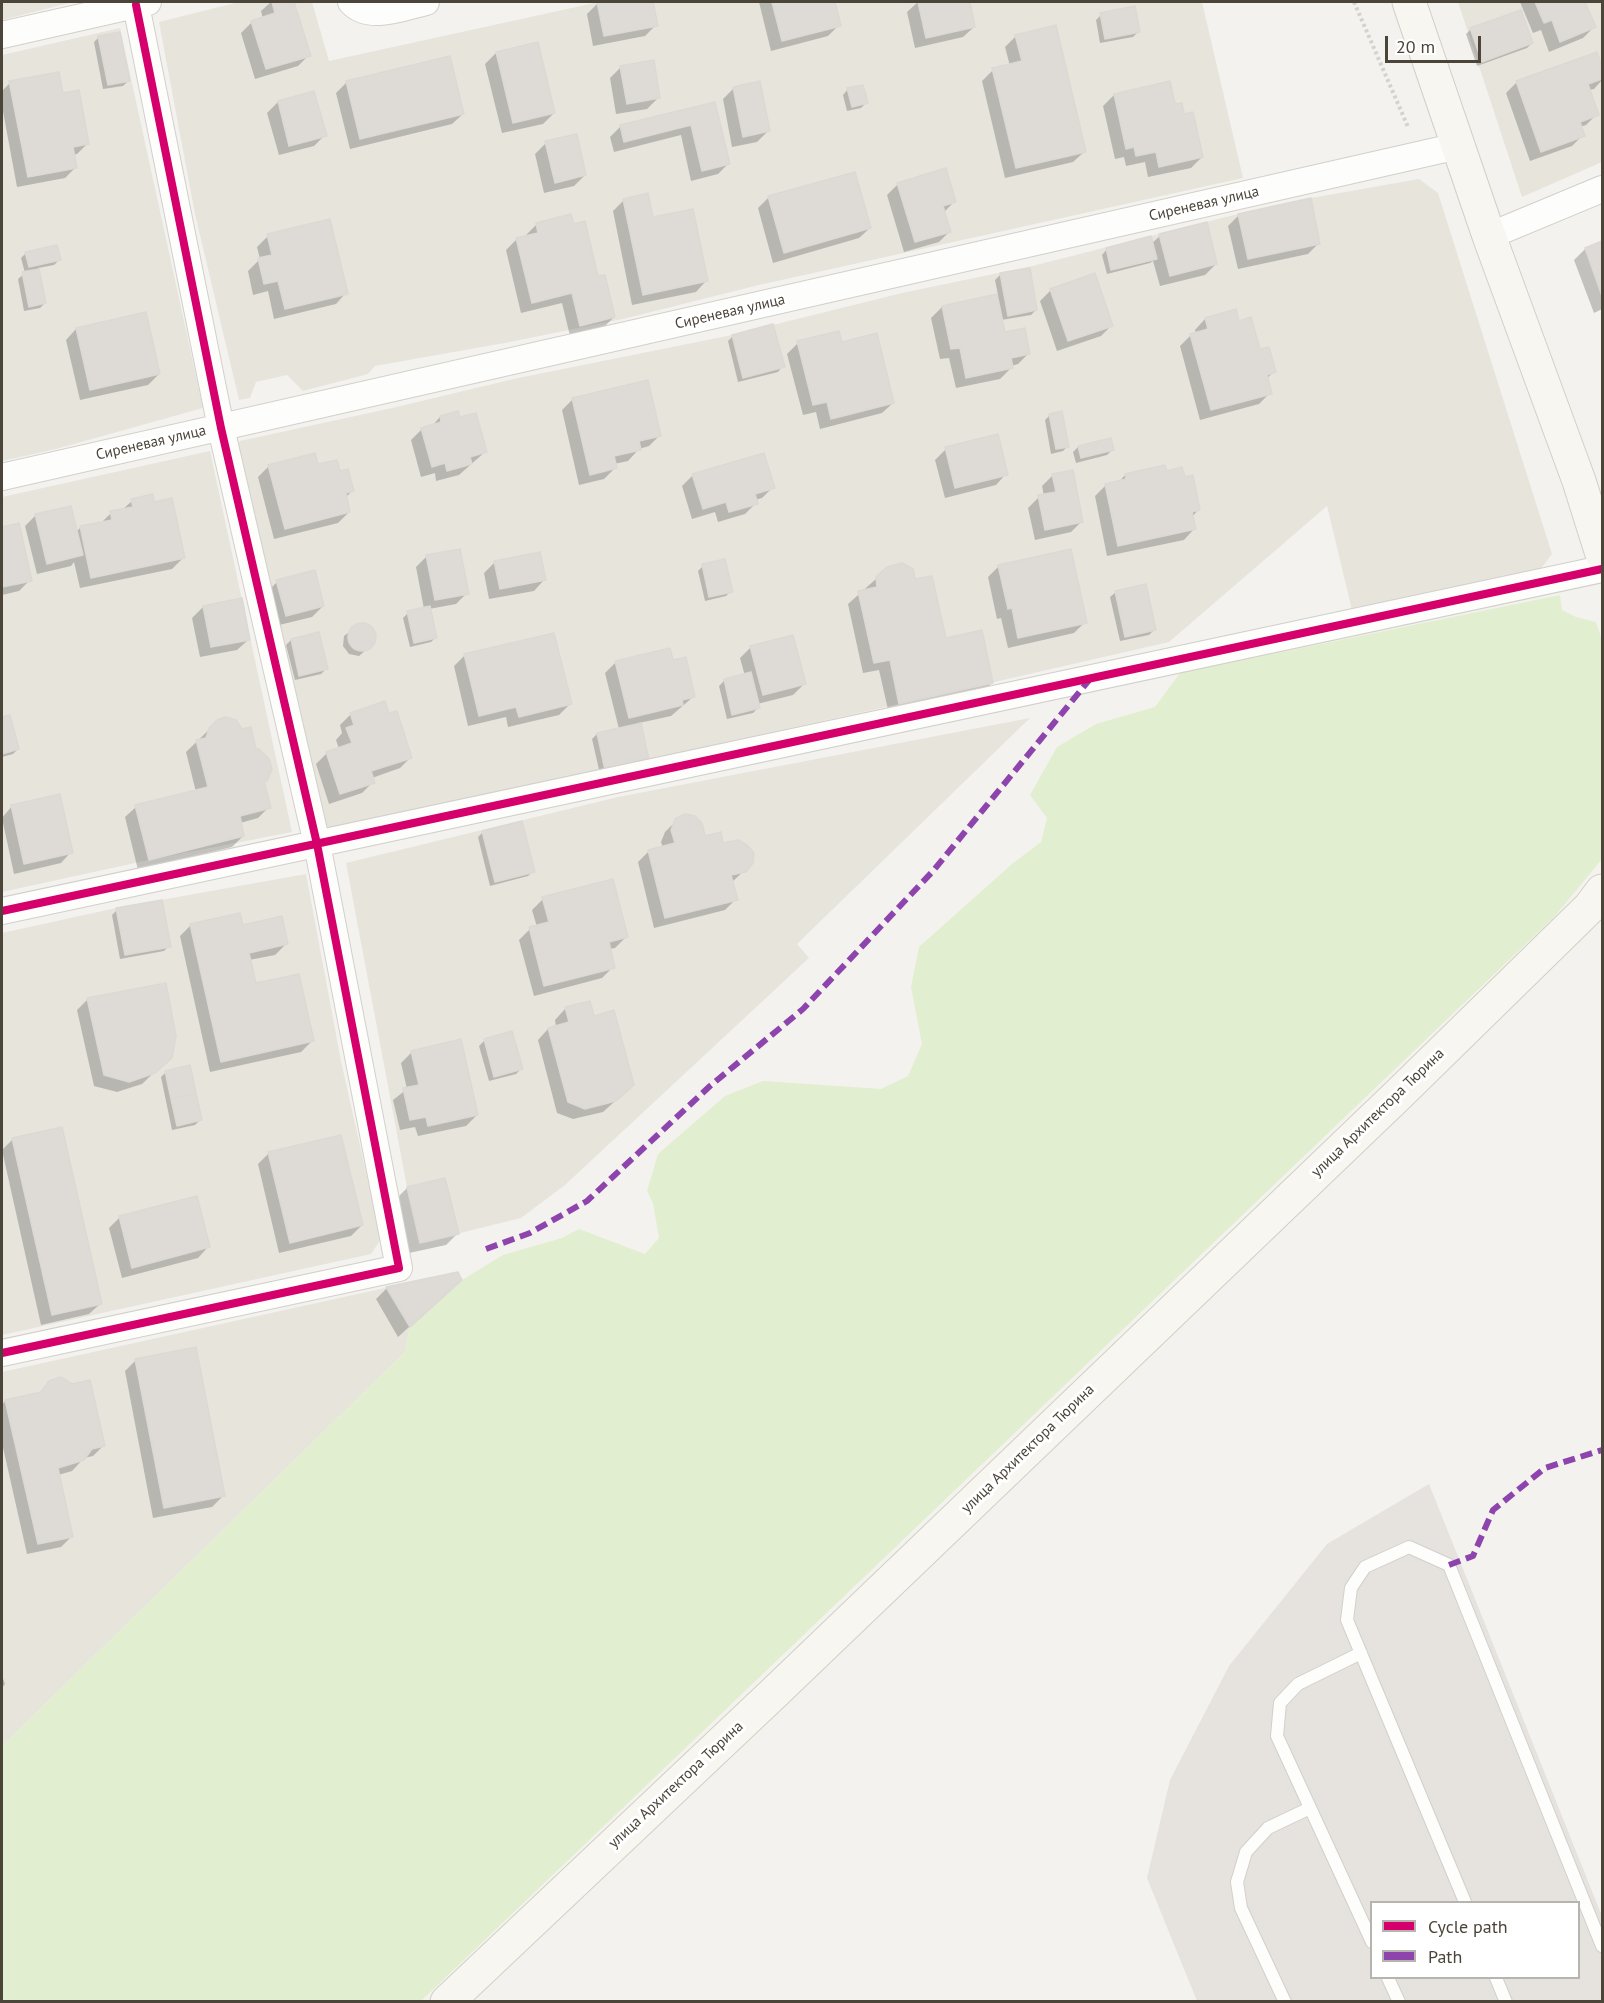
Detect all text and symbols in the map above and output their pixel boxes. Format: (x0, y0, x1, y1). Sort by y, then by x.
scale bar (1388, 24, 1484, 62)
text: 20 m (1396, 35, 1435, 58)
street label: Сиреневая улица (1147, 183, 1261, 225)
street label: Сиреневая улица (673, 291, 787, 333)
street label: Сиреневая улица (94, 422, 208, 464)
street label: улица Архитектора Тюрина (1308, 1045, 1448, 1181)
street label: улица Архитектора Тюрина (958, 1381, 1098, 1517)
street label: улица Архитектора Тюрина (605, 1718, 747, 1852)
legend (1370, 1901, 1580, 1979)
text: Cycle path (1428, 1915, 1508, 1938)
text: Path (1428, 1945, 1462, 1968)

